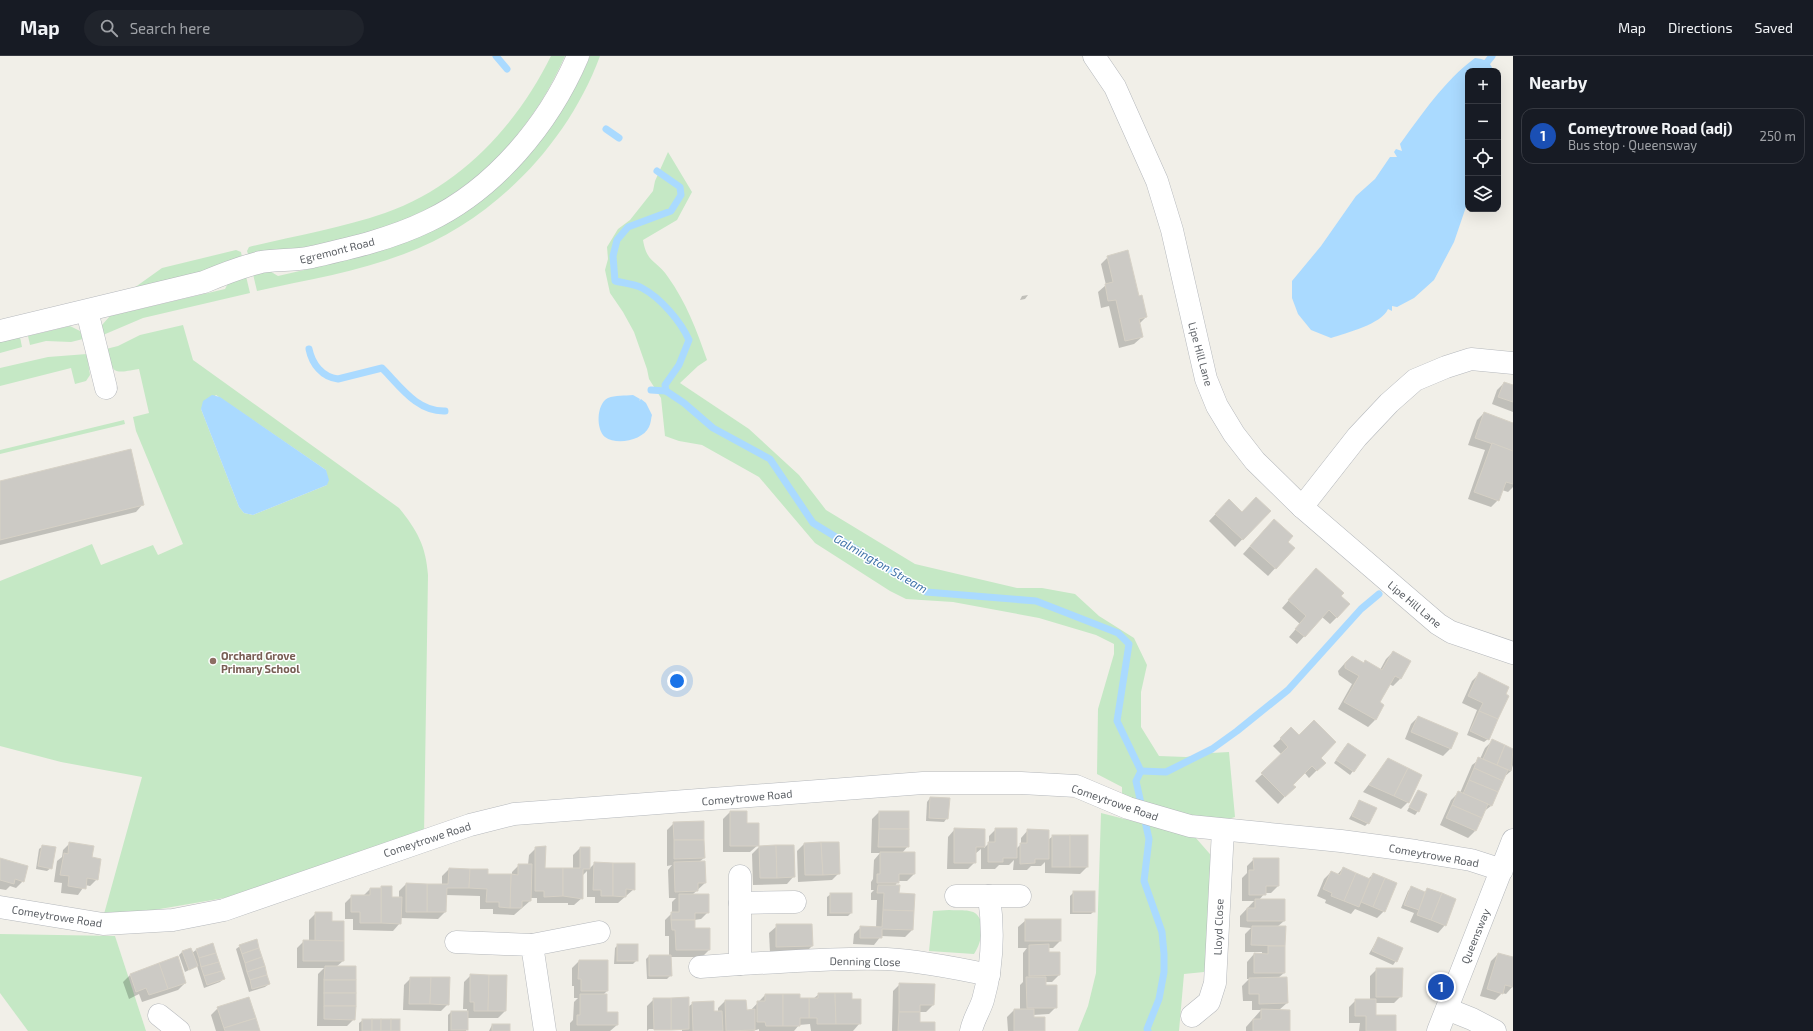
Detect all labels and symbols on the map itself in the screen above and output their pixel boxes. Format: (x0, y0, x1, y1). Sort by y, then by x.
street label: Egremont Road (298, 234, 376, 266)
street label: Lipe Hill Lane (1186, 320, 1216, 388)
water label: Galmington Stream (832, 531, 930, 595)
street label: Lipe Hill Lane (1386, 578, 1444, 630)
place label: Orchard Grove Primary School (221, 649, 300, 676)
marker: Orchard Grove Primary School (208, 656, 218, 666)
your location (667, 671, 687, 691)
street label: Comeytrowe Road (1070, 781, 1160, 823)
street label: Comeytrowe Road (701, 787, 793, 807)
street label: Comeytrowe Road (382, 819, 472, 859)
street label: Comeytrowe Road (1388, 841, 1480, 869)
street label: Lloyd Close (1211, 898, 1225, 956)
street label: Comeytrowe Road (11, 902, 103, 930)
street label: Queensway (1458, 906, 1493, 966)
street label: Denning Close (829, 954, 901, 968)
pin: 1 (1428, 972, 1454, 1002)

